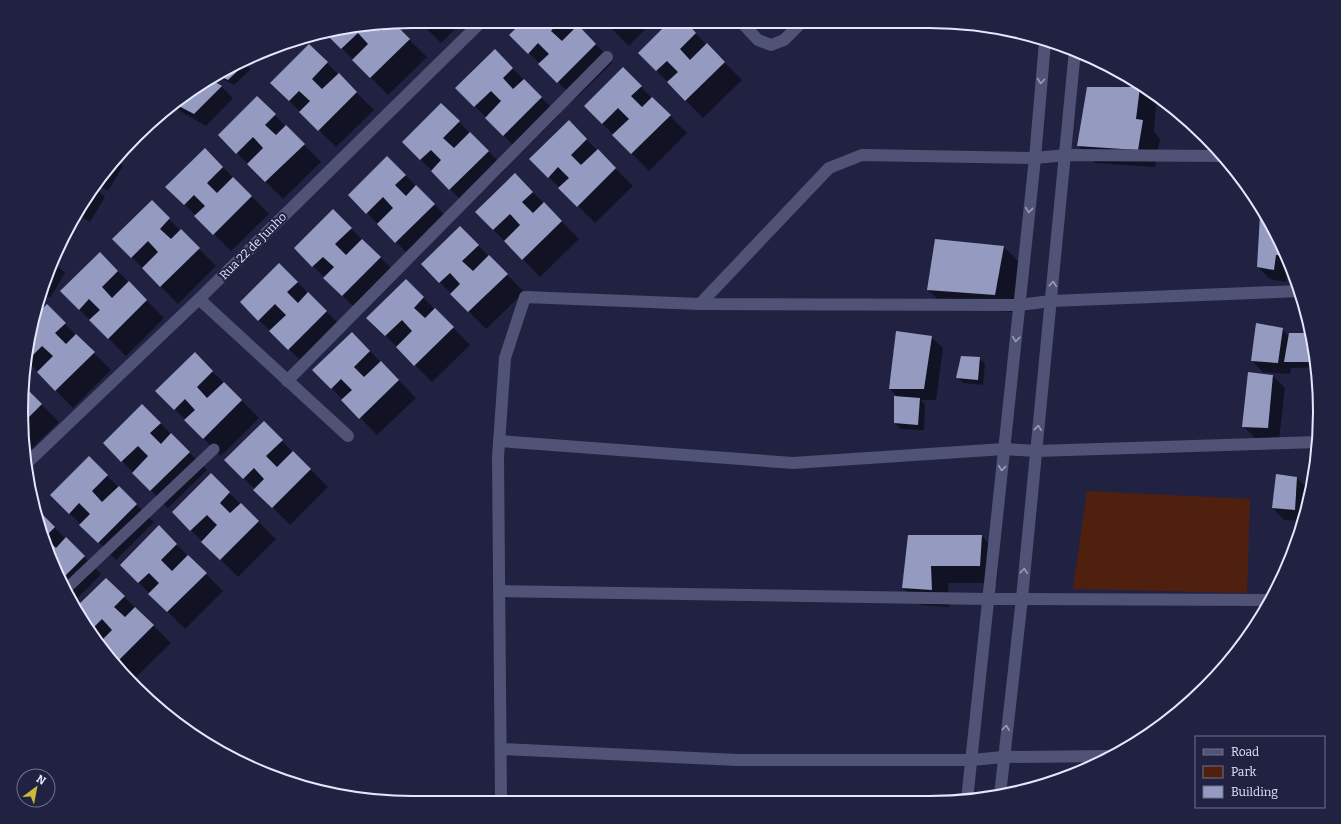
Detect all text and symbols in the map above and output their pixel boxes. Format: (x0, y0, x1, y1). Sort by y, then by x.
one-way arrow (1037, 77, 1046, 84)
one-way arrow (1025, 207, 1034, 213)
street label: Rua 22 de Junho (217, 210, 289, 282)
one-way arrow (1048, 281, 1057, 288)
one-way arrow (1011, 336, 1020, 342)
one-way arrow (1034, 425, 1043, 431)
one-way arrow (997, 465, 1006, 472)
one-way arrow (1020, 568, 1029, 574)
one-way arrow (1001, 725, 1010, 731)
legend (1195, 736, 1325, 808)
text: Road (1231, 745, 1259, 759)
text: Park (1231, 765, 1257, 779)
north arrow (16, 768, 56, 808)
text: N (34, 772, 49, 788)
text: Building (1231, 785, 1278, 799)

